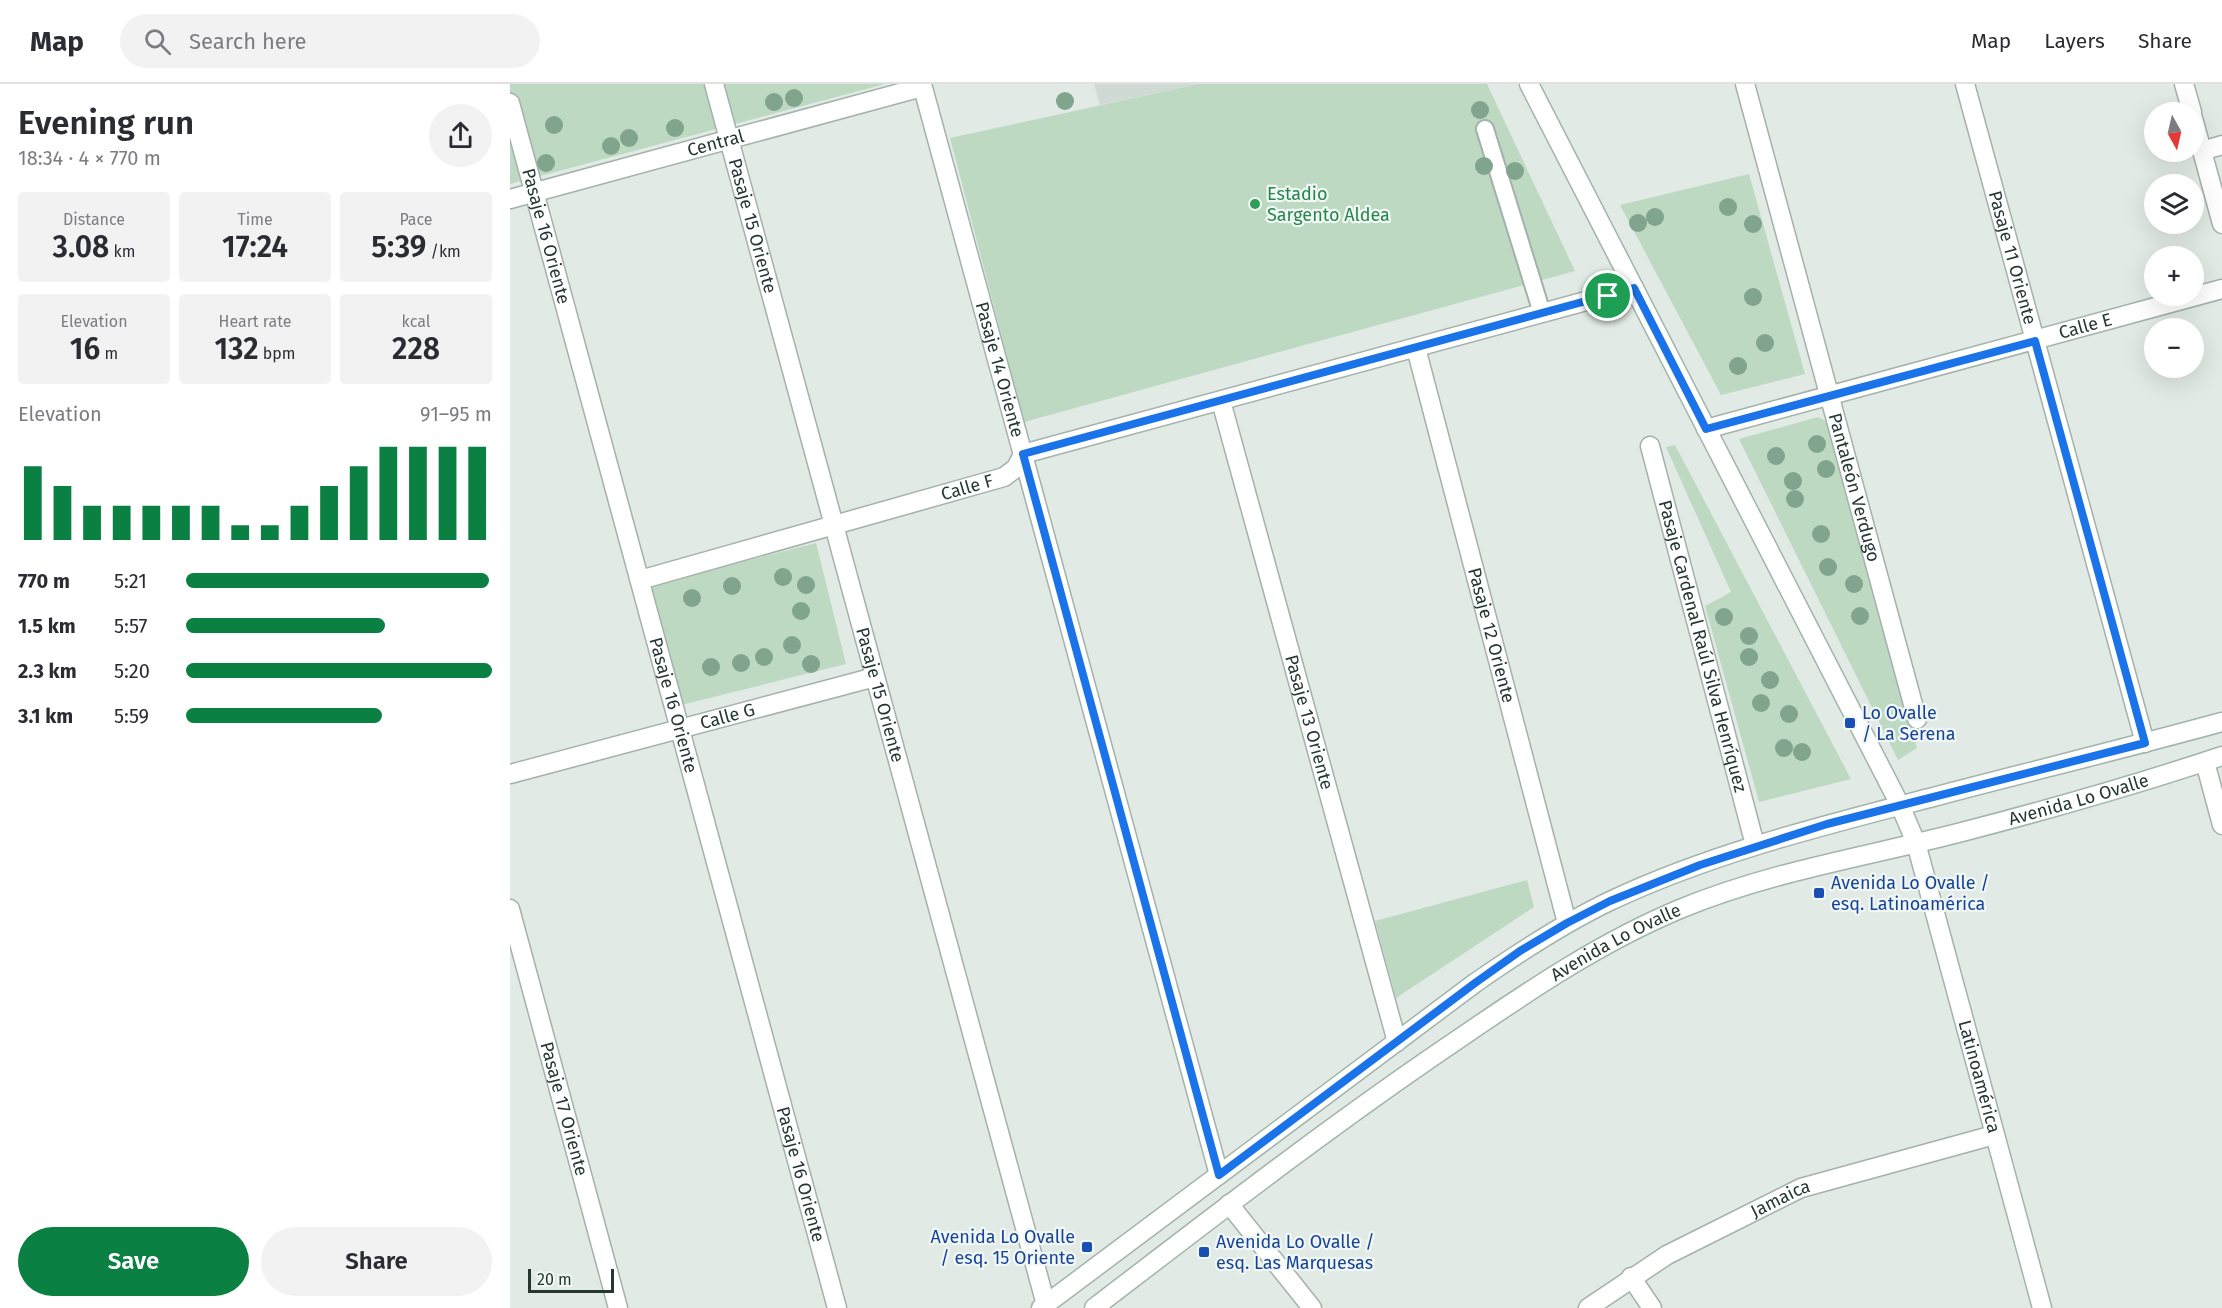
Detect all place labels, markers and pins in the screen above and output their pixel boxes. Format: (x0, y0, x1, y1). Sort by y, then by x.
place label: Estadio Sargento Aldea (1267, 183, 1390, 226)
marker: Estadio Sargento Aldea (1248, 197, 1262, 211)
pin (1582, 270, 1633, 321)
place label: Lo Ovalle / La Serena (1862, 702, 1956, 745)
marker: Lo Ovalle / La Serena (1843, 716, 1857, 730)
place label: Avenida Lo Ovalle / esq. Latinoamérica (1831, 872, 1990, 915)
marker: Avenida Lo Ovalle / esq. Latinoamérica (1812, 886, 1826, 900)
place label: Avenida Lo Ovalle / esq. 15 Oriente (930, 1226, 1075, 1269)
place label: Avenida Lo Ovalle / esq. Las Marquesas (1216, 1231, 1375, 1274)
marker: Avenida Lo Ovalle / esq. 15 Oriente (1080, 1240, 1094, 1254)
marker: Avenida Lo Ovalle / esq. Las Marquesas (1197, 1245, 1211, 1259)

